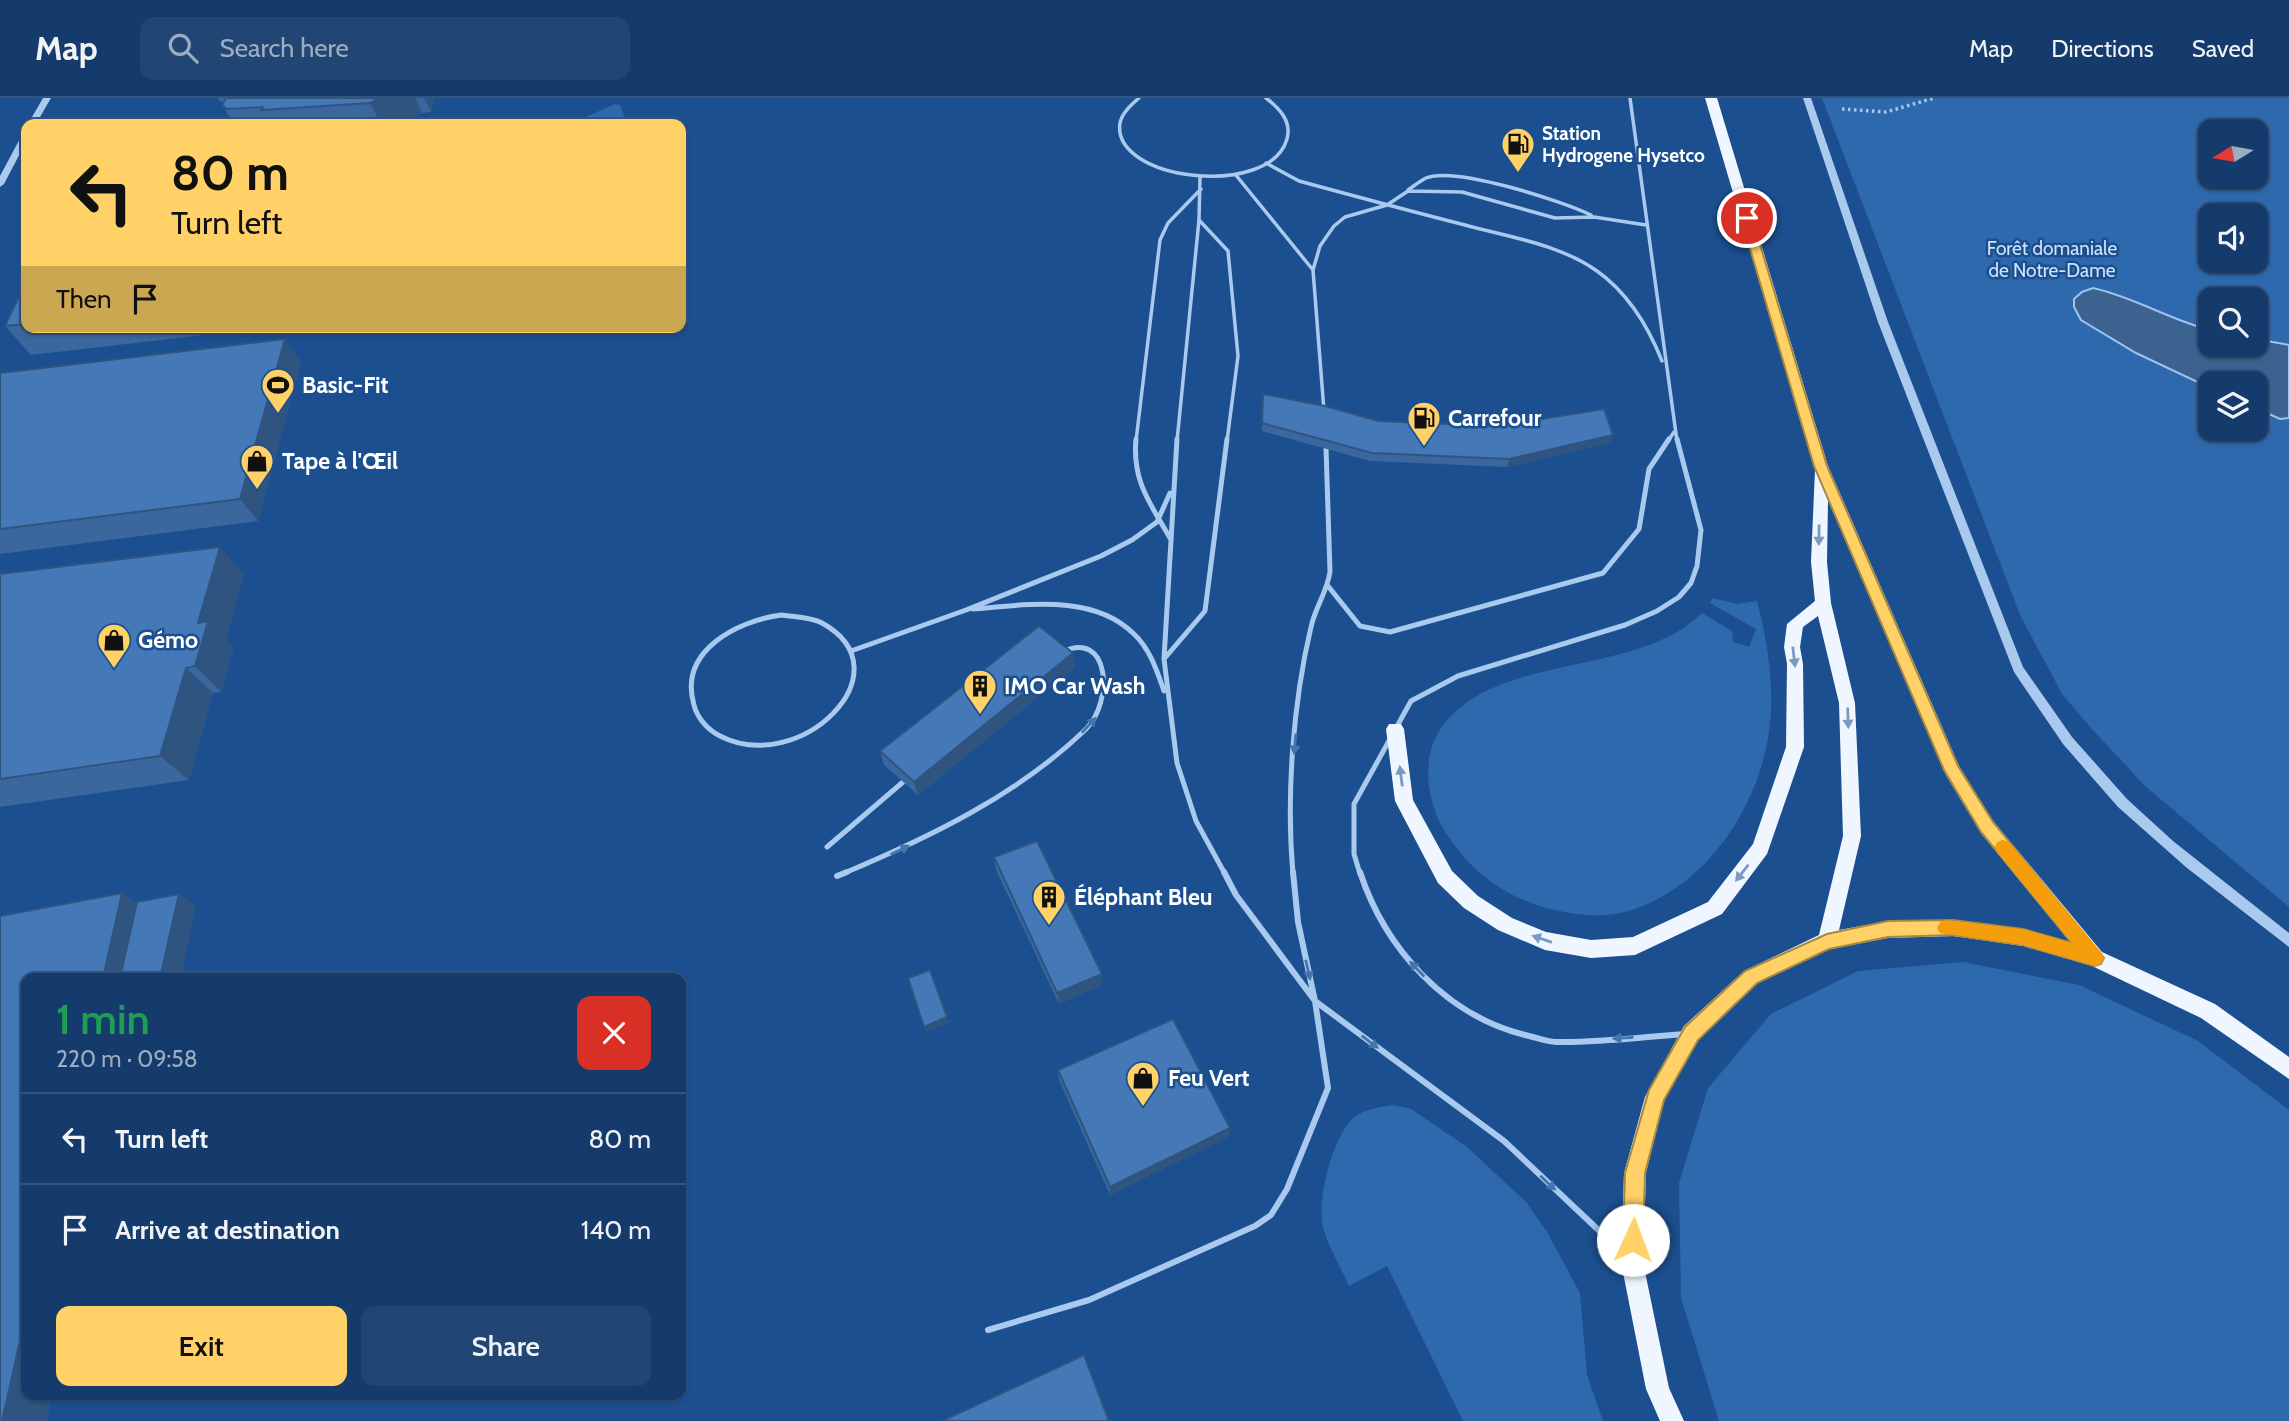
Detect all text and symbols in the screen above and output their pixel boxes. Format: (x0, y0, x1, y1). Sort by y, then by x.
search box (140, 17, 630, 80)
text: Map (35, 28, 98, 68)
icon: search (164, 29, 202, 67)
text: Search here (220, 32, 349, 64)
text: Map (1969, 34, 2013, 63)
text: Directions (2051, 34, 2154, 63)
text: Saved (2192, 34, 2254, 63)
north arrow (2198, 119, 2268, 189)
map controls (2198, 119, 2268, 441)
place label: Station Hydrogene Hysetco (1542, 122, 1705, 167)
fuel station icon: Station Hydrogene Hysetco (1499, 125, 1537, 174)
text: 80 m (171, 143, 289, 202)
icon: left (56, 147, 147, 238)
pin (1717, 188, 1777, 248)
icon: arrive (1728, 199, 1766, 237)
text: Turn left (171, 203, 282, 242)
button: sound (2198, 203, 2268, 273)
park label: Forêt domaniale de Notre-Dame (1987, 237, 2117, 282)
icon: arrive (126, 280, 164, 318)
text: Then (56, 283, 112, 315)
button: search (2198, 287, 2268, 357)
sports icon: Basic-Fit (259, 366, 297, 415)
place label: Basic-Fit (302, 371, 389, 399)
button: layers (2198, 371, 2268, 441)
fuel station icon: Carrefour (1405, 399, 1443, 448)
place label: Carrefour (1448, 404, 1542, 432)
shop icon: Tape à l'Œil (238, 442, 276, 491)
place label: Tape à l'Œil (282, 447, 398, 475)
one-way arrow (1813, 524, 1825, 546)
shop icon: Gémo (95, 621, 133, 670)
place label: Gémo (138, 626, 198, 654)
one-way arrow (1788, 647, 1799, 669)
building icon: IMO Car Wash (961, 667, 999, 716)
place label: IMO Car Wash (1004, 672, 1145, 700)
one-way arrow (1842, 707, 1853, 729)
one-way arrow (1080, 717, 1096, 734)
one-way arrow (1289, 733, 1300, 755)
one-way arrow (1395, 765, 1406, 787)
one-way arrow (890, 845, 910, 856)
one-way arrow (1735, 864, 1750, 881)
building icon: Éléphant Bleu (1030, 878, 1068, 927)
place label: Éléphant Bleu (1074, 883, 1213, 911)
one-way arrow (1531, 933, 1552, 944)
one-way arrow (1303, 959, 1314, 981)
one-way arrow (1409, 961, 1426, 978)
text: 1 min (56, 993, 150, 1045)
button: close (577, 996, 651, 1070)
one-way arrow (1612, 1032, 1634, 1043)
one-way arrow (1361, 1035, 1379, 1049)
text: 220 m · 09:58 (56, 1045, 198, 1073)
shop icon: Feu Vert (1124, 1059, 1162, 1108)
place label: Feu Vert (1168, 1064, 1249, 1092)
icon: left (56, 1120, 94, 1158)
text: Turn left (115, 1123, 208, 1155)
text: 80 m (588, 1123, 651, 1155)
one-way arrow (1539, 1175, 1557, 1191)
position arrow (1596, 1203, 1670, 1277)
icon: arrive (56, 1211, 94, 1249)
text: Arrive at destination (115, 1214, 340, 1246)
text: 140 m (581, 1214, 651, 1246)
button: Exit (56, 1306, 347, 1386)
button: Share (361, 1306, 651, 1386)

